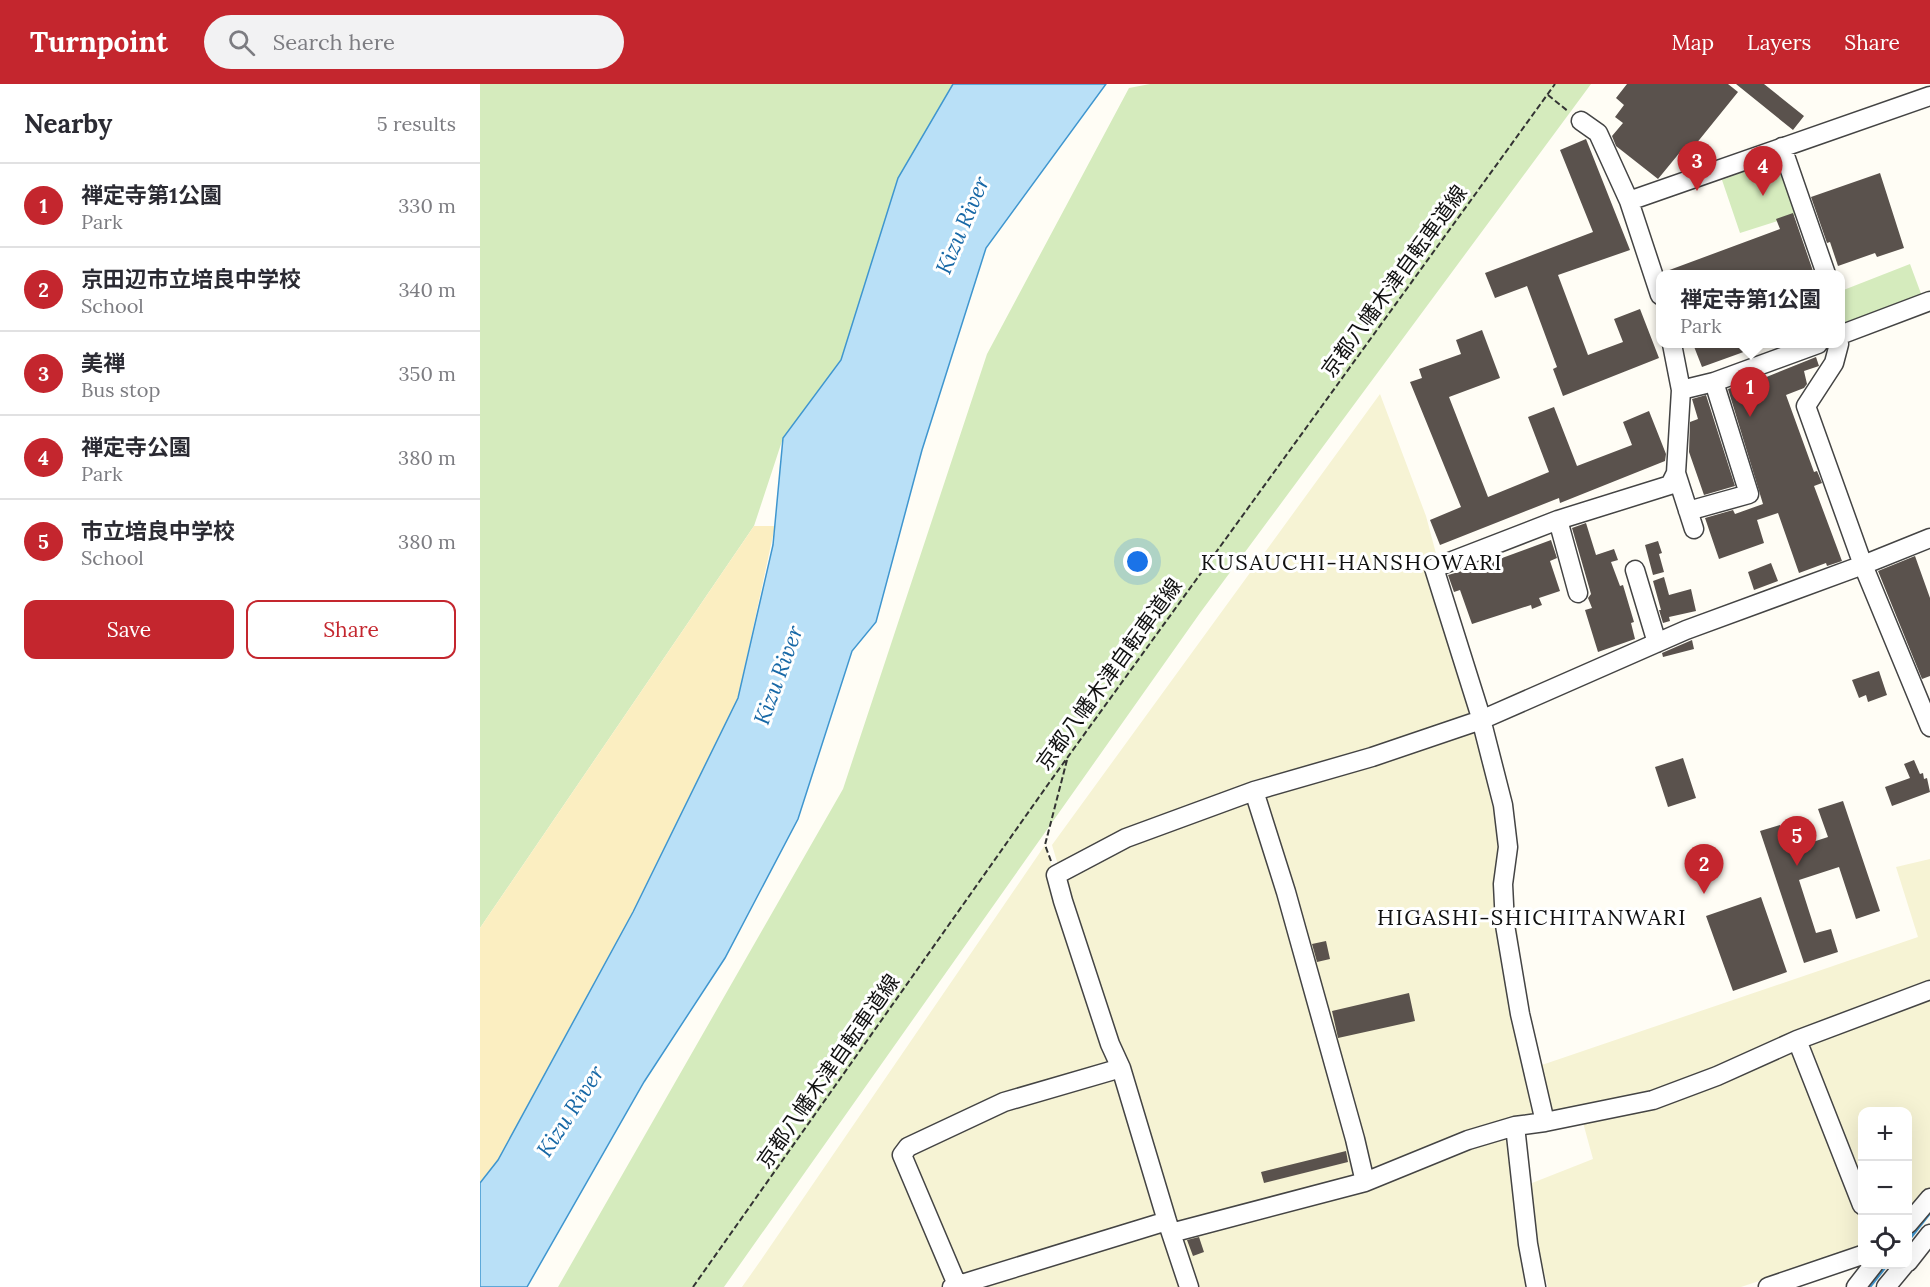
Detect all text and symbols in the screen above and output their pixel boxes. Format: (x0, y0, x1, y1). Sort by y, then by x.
search box (204, 15, 624, 69)
text: Turnpoint (30, 24, 168, 60)
icon: search (225, 26, 258, 59)
text: Search here (273, 28, 395, 56)
text: Map (1671, 29, 1714, 56)
text: Layers (1747, 29, 1811, 56)
text: Share (1844, 29, 1900, 56)
text: Nearby (24, 107, 112, 140)
text: 5 results (377, 111, 456, 136)
pin: 3 (1678, 141, 1716, 191)
pin: 4 (1744, 147, 1782, 196)
water label: Kizu River (929, 171, 995, 278)
street label: 京都八幡木津自転車道線 (1315, 180, 1473, 382)
text: 禅定寺第1公園 (81, 181, 222, 209)
text: 1 (39, 193, 48, 218)
text: 330 m (398, 193, 456, 218)
text: Park (81, 209, 123, 234)
text: 京田辺市立培良中学校 (81, 265, 301, 293)
popup (1656, 270, 1845, 348)
text: 2 (38, 277, 49, 302)
text: 340 m (398, 277, 456, 302)
text: 禅定寺第1公園 (1680, 285, 1821, 313)
text: School (81, 293, 144, 318)
text: Park (1680, 313, 1722, 338)
text: 美禅 (81, 349, 125, 377)
text: 3 (38, 361, 49, 386)
text: 350 m (398, 361, 456, 386)
pin: 1 (1730, 368, 1770, 417)
text: Bus stop (81, 377, 160, 402)
text: 禅定寺公園 (81, 433, 191, 461)
text: 4 (38, 445, 49, 470)
text: 380 m (398, 445, 456, 470)
text: Park (81, 461, 123, 486)
text: 市立培良中学校 (81, 517, 235, 545)
text: 5 (38, 529, 49, 554)
text: 380 m (398, 529, 456, 554)
text: School (81, 545, 144, 570)
your location (1123, 547, 1152, 576)
district label: KUSAUCHI-HANSHOWARI (1201, 548, 1503, 576)
street label: 京都八幡木津自転車道線 (1030, 573, 1188, 775)
button: Save (24, 600, 234, 659)
button: Share (246, 600, 456, 659)
water label: Kizu River (747, 621, 809, 728)
pin: 5 (1778, 816, 1816, 866)
pin: 2 (1684, 844, 1724, 894)
district label: HIGASHI-SHICHITANWARI (1377, 903, 1687, 931)
street label: 京都八幡木津自転車道線 (751, 969, 905, 1173)
water label: Kizu River (530, 1059, 610, 1162)
map controls (1858, 1107, 1912, 1269)
button: + (1858, 1107, 1912, 1161)
button: − (1858, 1161, 1912, 1215)
button: locate (1858, 1215, 1912, 1269)

